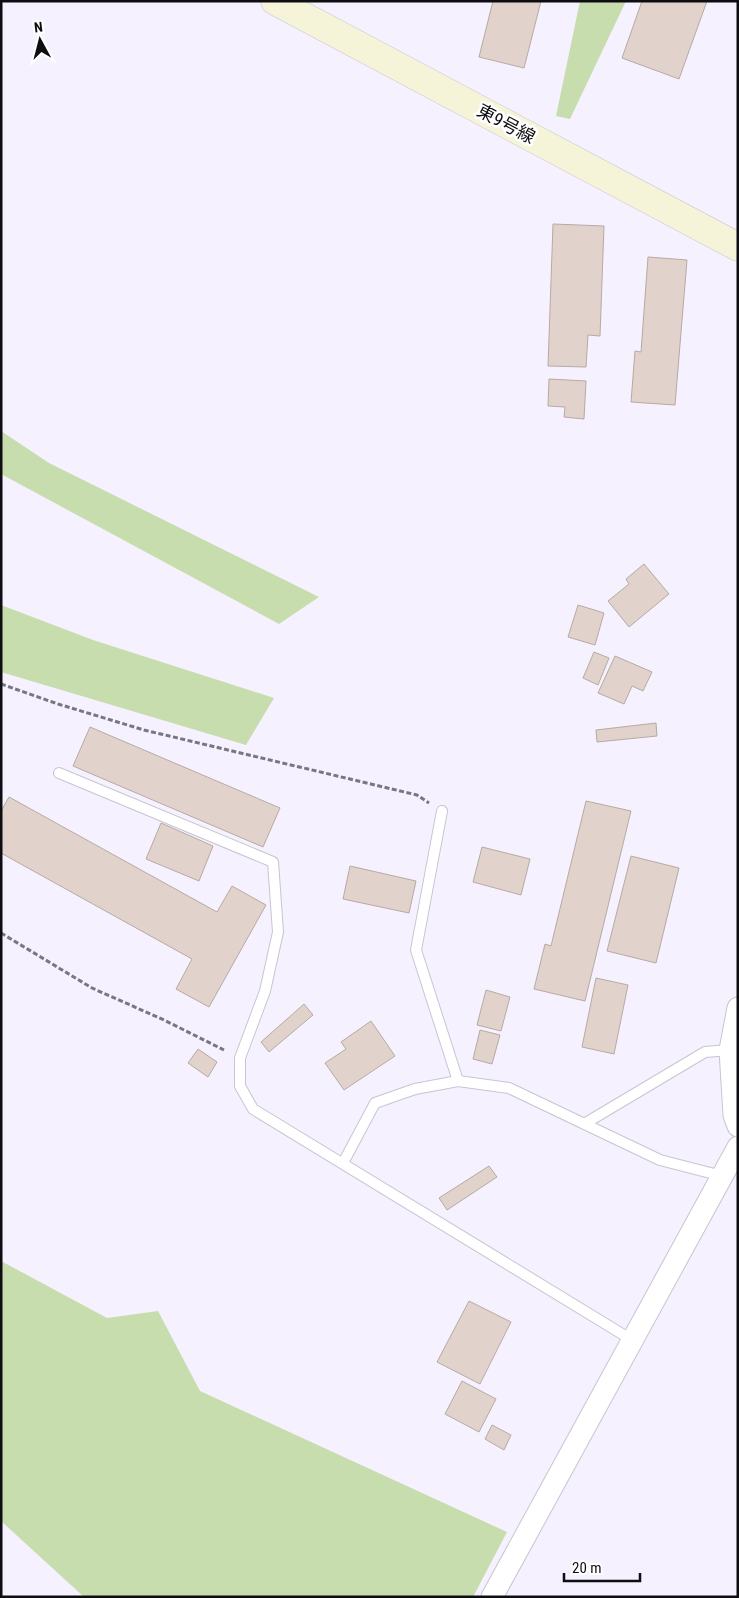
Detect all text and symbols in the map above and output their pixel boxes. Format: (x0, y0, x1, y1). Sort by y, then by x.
north arrow (15, 15, 65, 65)
text: N (33, 19, 44, 36)
street label: 東9号線 (474, 100, 539, 148)
scale bar (564, 1550, 640, 1582)
text: 20 m (572, 1559, 602, 1577)

